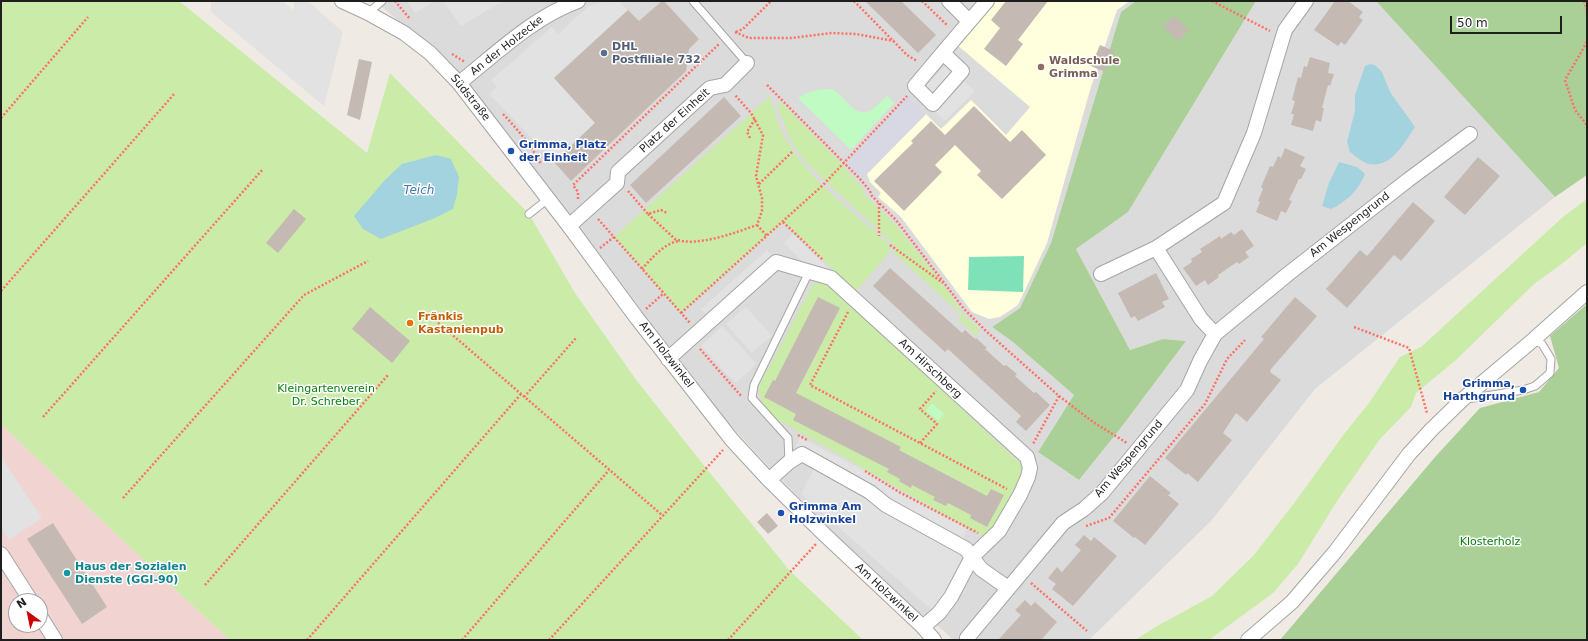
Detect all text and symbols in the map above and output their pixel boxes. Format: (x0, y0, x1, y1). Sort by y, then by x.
scale bar (1452, 8, 1564, 34)
street label: An der Holzecke (468, 13, 546, 79)
text: 50 m (1457, 16, 1488, 30)
place label: DHL Postfiliale 732 (612, 40, 701, 66)
marker: DHL Postfiliale 732 (599, 48, 609, 58)
place label: Waldschule Grimma (1049, 54, 1120, 80)
marker: Waldschule Grimma (1036, 62, 1046, 72)
street label: Südstraße (447, 72, 493, 124)
street label: Platz der Einheit (637, 86, 713, 156)
place label: Grimma, Platz der Einheit (519, 138, 606, 164)
marker: Grimma, Platz der Einheit (506, 146, 516, 156)
water label: Teich (404, 184, 434, 198)
street label: Am Wespengrund (1307, 190, 1393, 260)
place label: Fränkis Kastanienpub (418, 310, 504, 336)
marker: Fränkis Kastanienpub (405, 318, 415, 328)
street label: Am Holzwinkel (636, 319, 696, 391)
street label: Am Hirschberg (896, 336, 964, 402)
place label: Grimma, Harthgrund (1443, 377, 1515, 403)
park label: Kleingartenverein Dr. Schreber (277, 382, 375, 408)
marker: Grimma, Harthgrund (1518, 385, 1528, 395)
street label: Am Wespengrund (1092, 418, 1166, 500)
place label: Grimma Am Holzwinkel (789, 500, 861, 526)
marker: Grimma Am Holzwinkel (776, 508, 786, 518)
park label: Klosterholz (1460, 535, 1520, 549)
place label: Haus der Sozialen Dienste (GGI-90) (75, 560, 187, 586)
street label: Am Holzwinkel (852, 561, 920, 625)
marker: Haus der Sozialen Dienste (GGI-90) (62, 568, 72, 578)
north arrow (8, 593, 48, 633)
text: N (14, 595, 29, 611)

